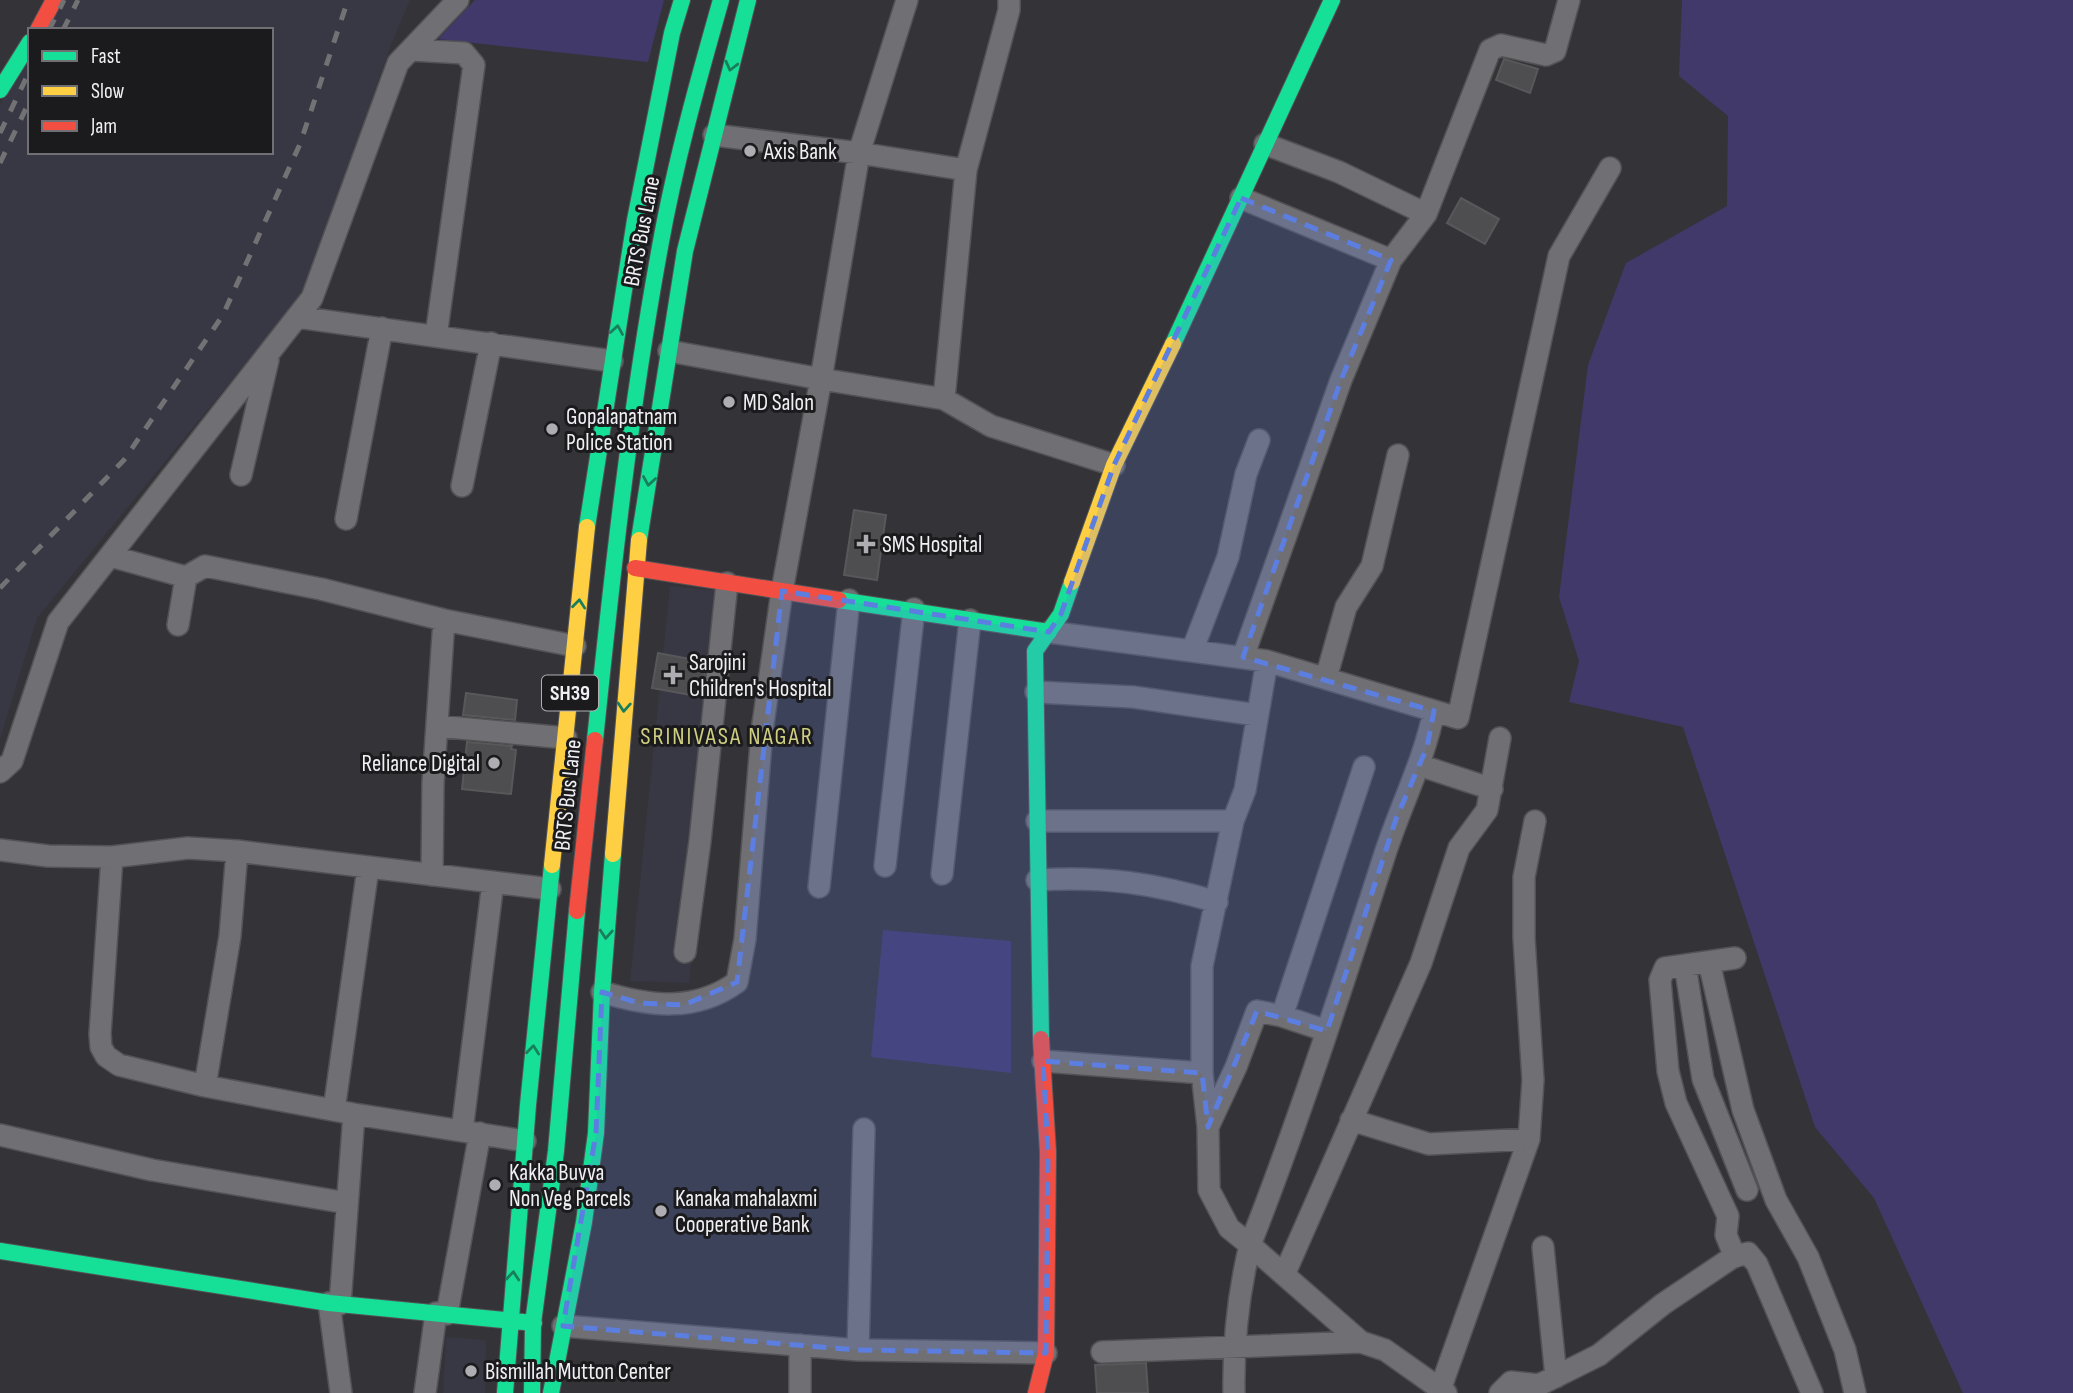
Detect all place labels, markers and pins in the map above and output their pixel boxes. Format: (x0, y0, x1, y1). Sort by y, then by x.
place label: Axis Bank (763, 138, 837, 166)
marker: Axis Bank (742, 143, 758, 159)
place label: MD Salon (743, 389, 814, 417)
marker: MD Salon (721, 394, 737, 410)
place label: Gopalapatnam Police Station (566, 403, 677, 457)
marker: Gopalapatnam Police Station (544, 421, 560, 437)
place label: SMS Hospital (882, 531, 982, 559)
marker: SMS Hospital (856, 534, 876, 554)
place label: Sarojini Children's Hospital (689, 649, 832, 703)
marker: Sarojini Children's Hospital (663, 665, 683, 685)
place label: Reliance Digital (362, 750, 480, 778)
marker: Reliance Digital (486, 755, 502, 771)
place label: Kakka Buvva Non Veg Parcels (509, 1159, 631, 1213)
marker: Kakka Buvva Non Veg Parcels (487, 1177, 503, 1193)
place label: Kanaka mahalaxmi Cooperative Bank (675, 1185, 817, 1239)
marker: Kanaka mahalaxmi Cooperative Bank (653, 1203, 669, 1219)
place label: Bismillah Mutton Center (485, 1358, 671, 1386)
marker: Bismillah Mutton Center (463, 1363, 479, 1379)

